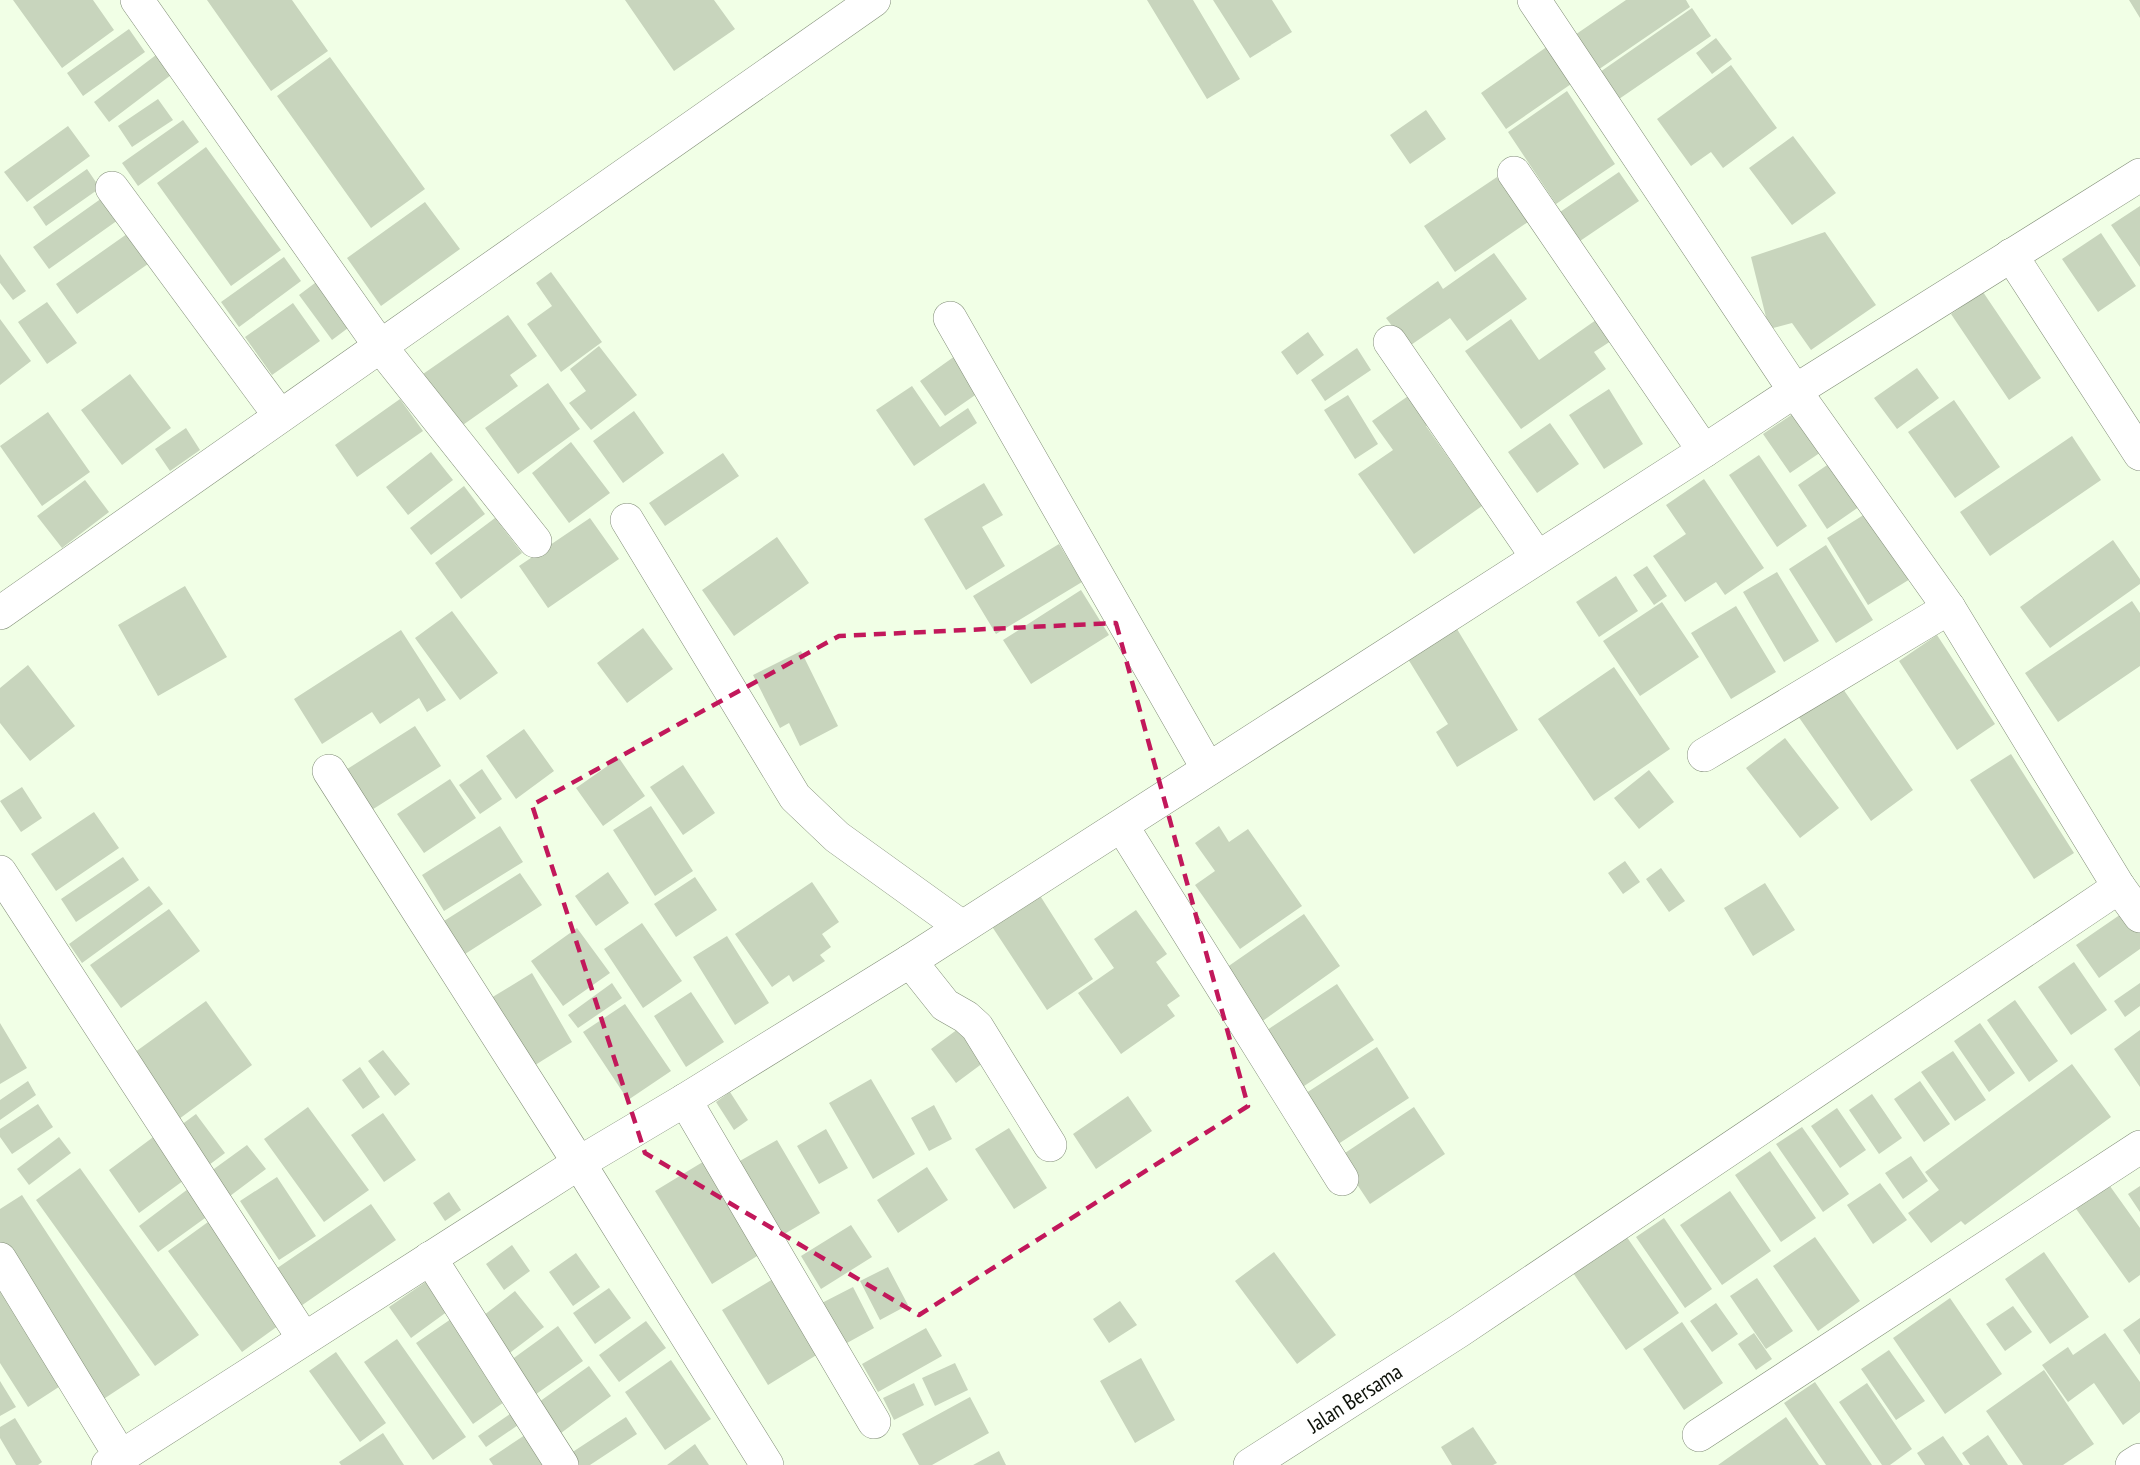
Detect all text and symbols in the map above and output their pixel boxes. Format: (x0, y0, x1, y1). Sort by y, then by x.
street label: Jalan Bersama (1301, 1357, 1407, 1439)

